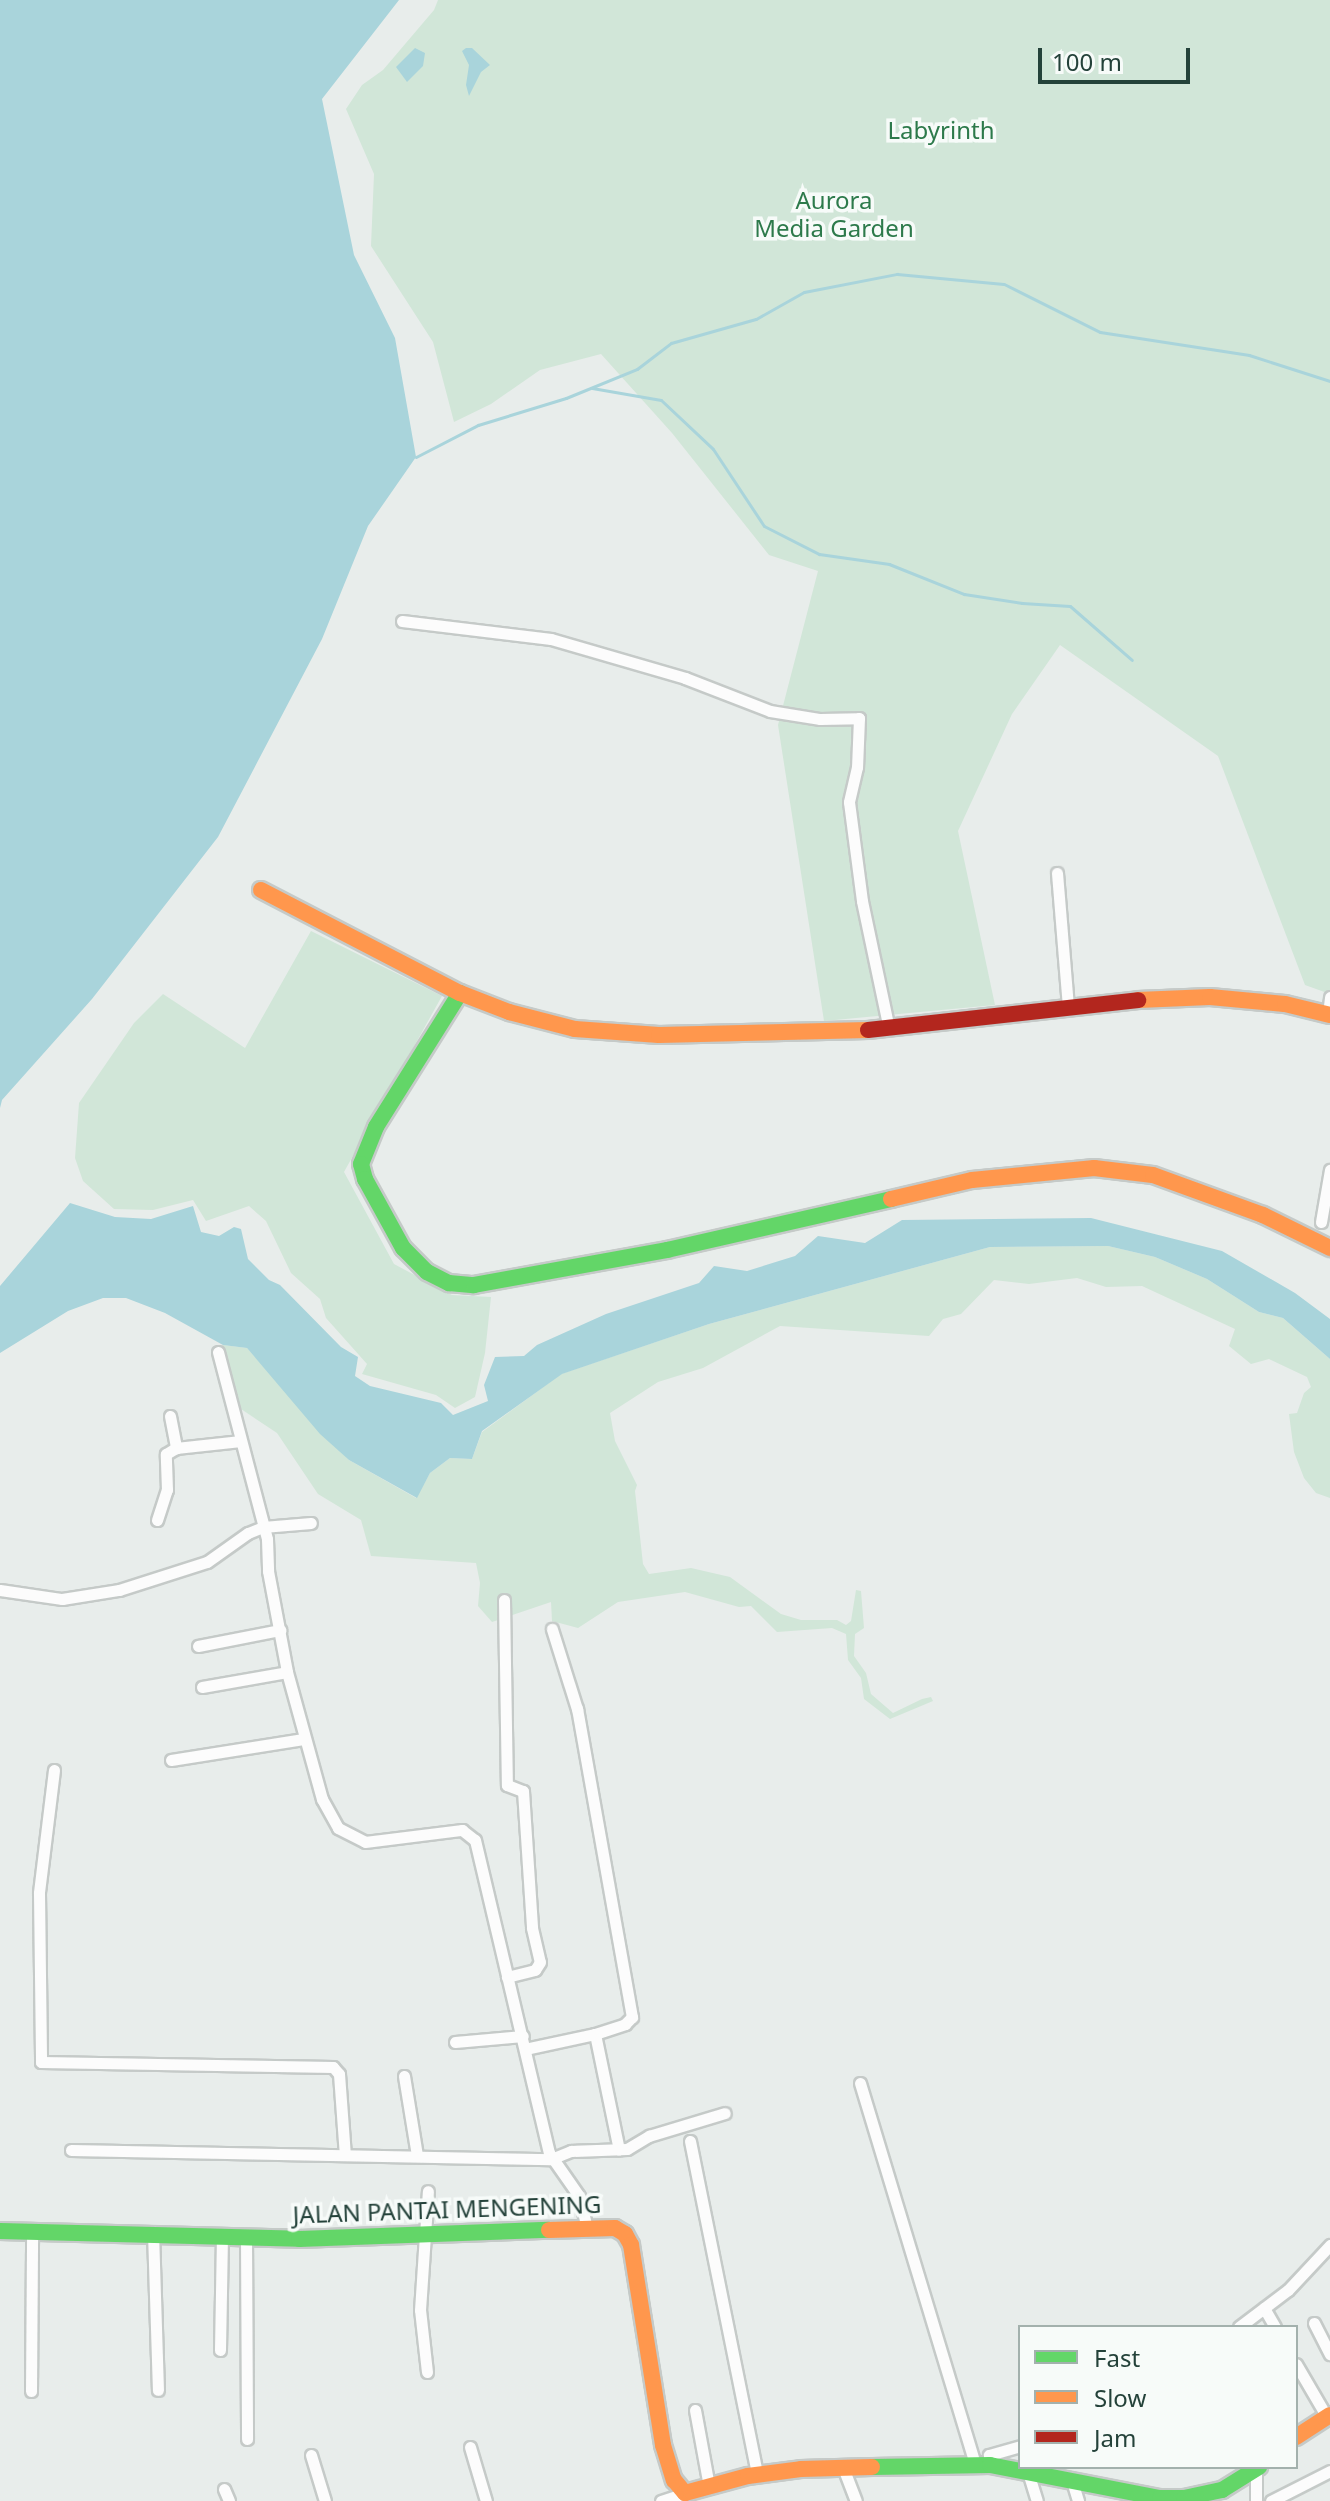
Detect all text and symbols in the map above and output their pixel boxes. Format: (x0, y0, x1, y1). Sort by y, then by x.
scale bar (1042, 32, 1194, 82)
text: 100 m (1052, 45, 1122, 78)
park label: Labyrinth (888, 116, 994, 144)
park label: Aurora Media Garden (754, 186, 914, 242)
street label: JALAN PANTAI MENGENING (292, 2189, 602, 2229)
legend (1018, 2325, 1298, 2469)
text: Fast (1094, 2341, 1140, 2374)
text: Slow (1094, 2381, 1146, 2414)
text: Jam (1094, 2421, 1136, 2454)

